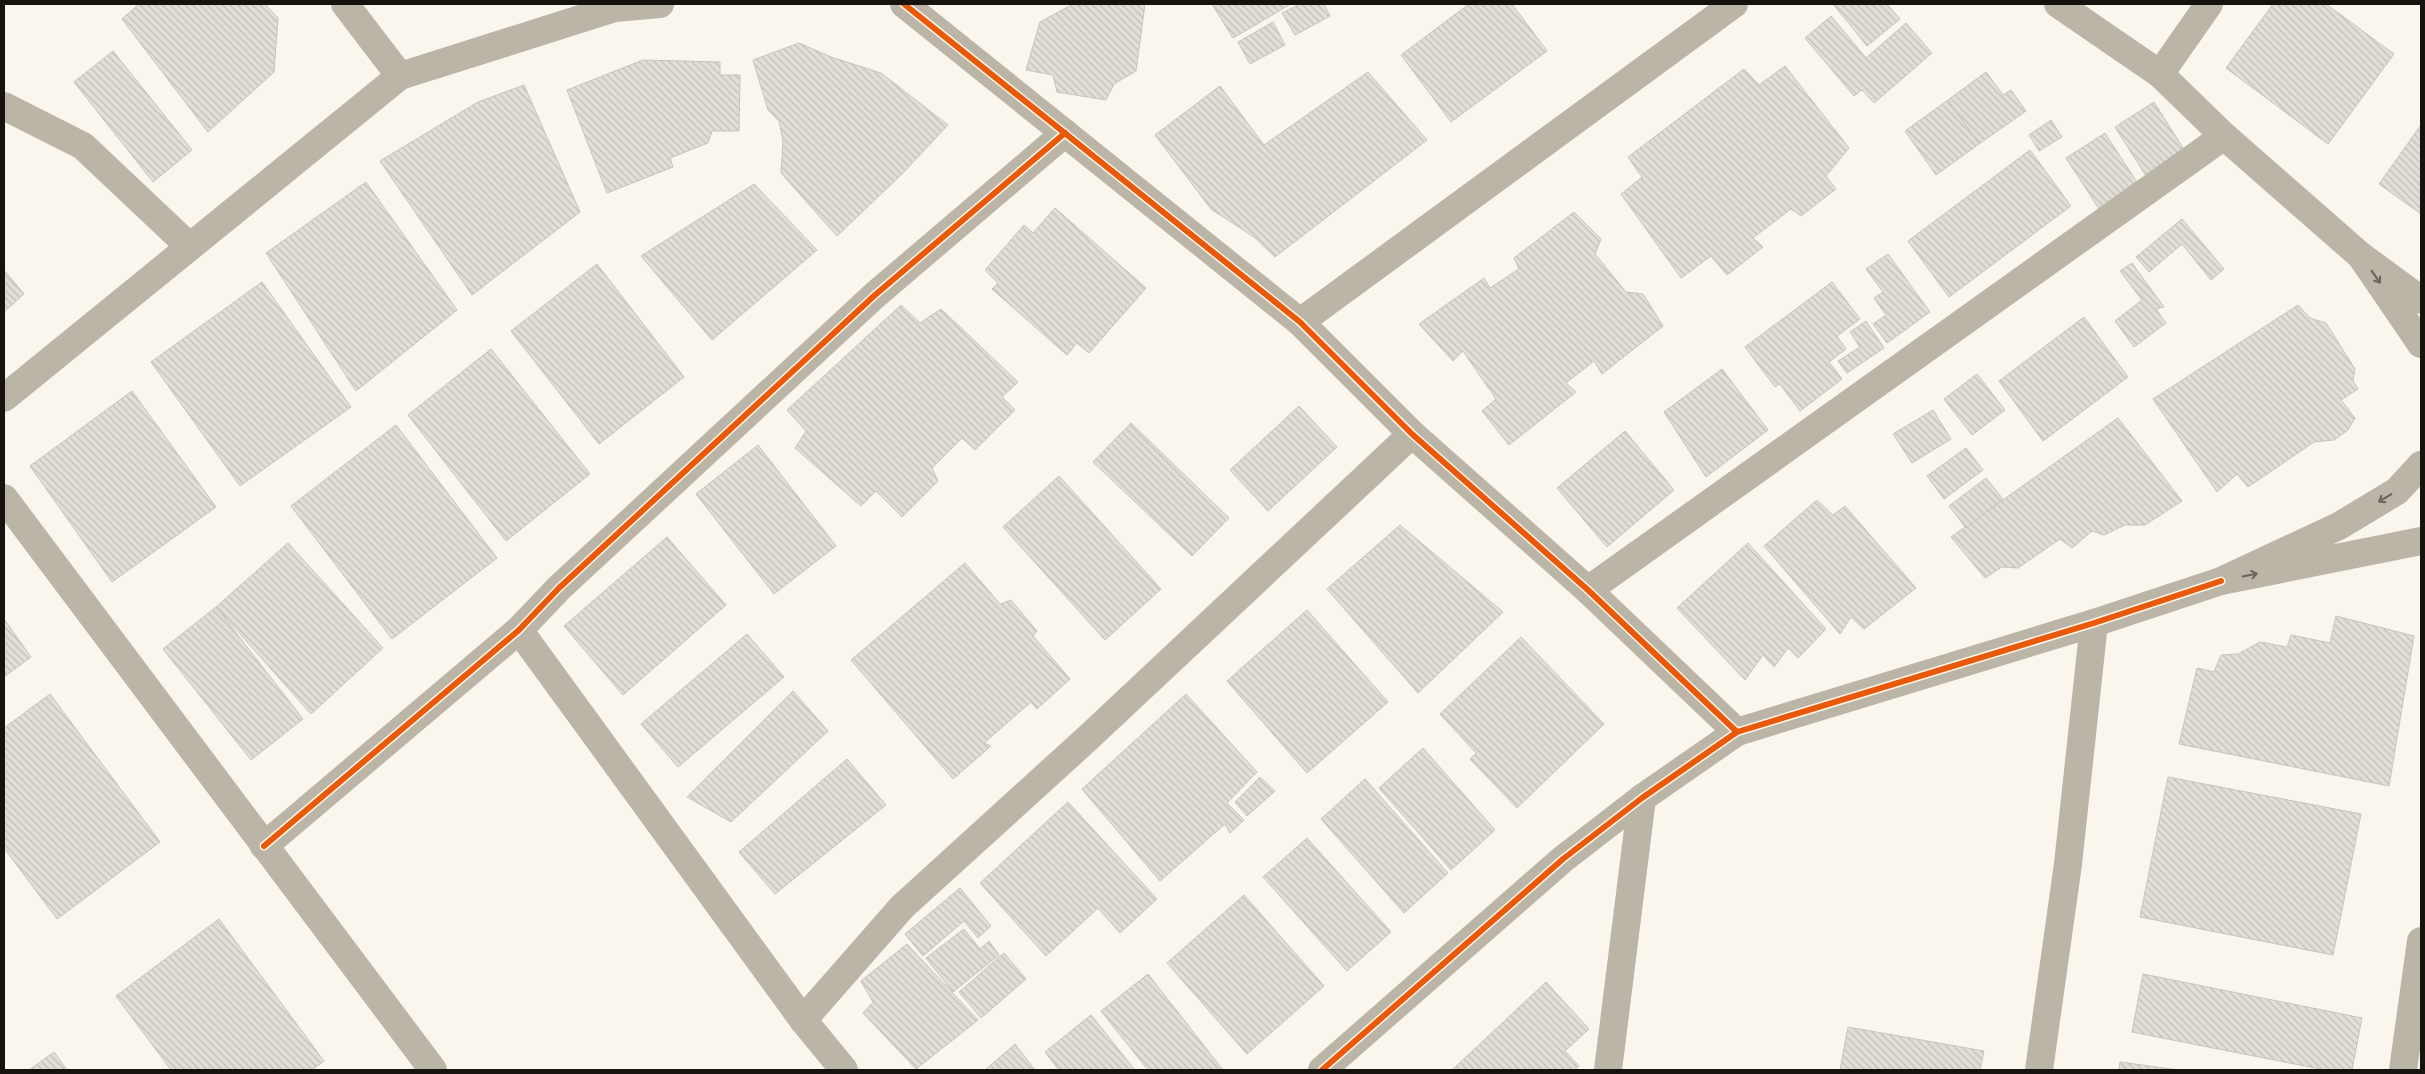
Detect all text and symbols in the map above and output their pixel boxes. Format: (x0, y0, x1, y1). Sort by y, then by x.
one-way arrow (2371, 270, 2381, 284)
one-way arrow (2379, 493, 2393, 503)
one-way arrow (2242, 570, 2258, 579)

